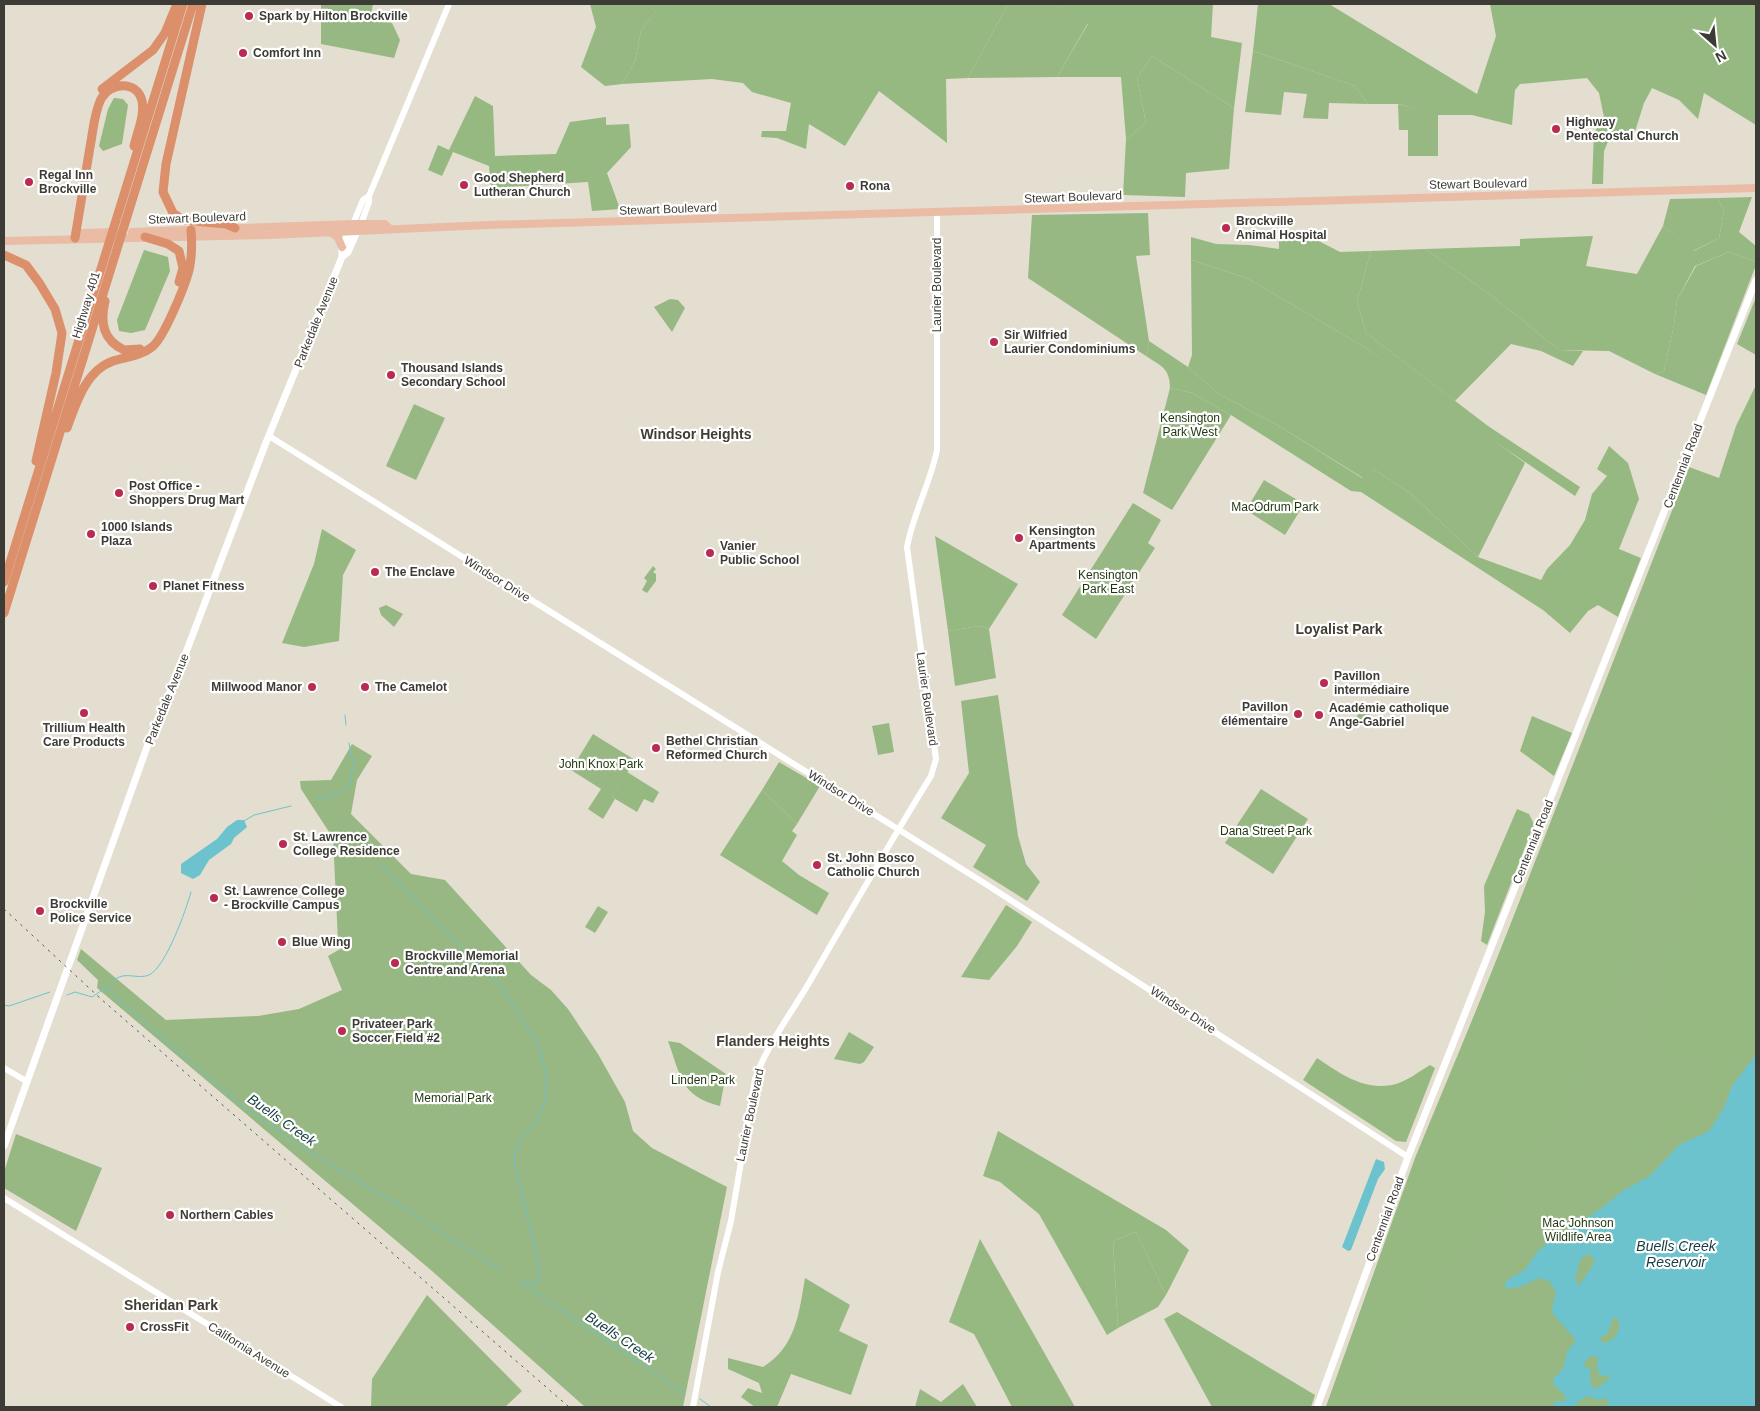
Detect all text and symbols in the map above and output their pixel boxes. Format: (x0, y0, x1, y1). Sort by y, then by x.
place label: Spark by Hilton Brockville (259, 9, 408, 23)
marker: Spark by Hilton Brockville (243, 10, 255, 22)
north arrow (1690, 20, 1740, 70)
place label: Comfort Inn (253, 46, 321, 60)
marker: Comfort Inn (237, 47, 249, 59)
text: N (1713, 47, 1729, 66)
place label: Highway Pentecostal Church (1566, 115, 1679, 143)
marker: Highway Pentecostal Church (1550, 123, 1562, 135)
place label: Regal Inn Brockville (39, 168, 97, 196)
place label: Good Shepherd Lutheran Church (474, 171, 571, 199)
marker: Regal Inn Brockville (23, 176, 35, 188)
street label: Stewart Boulevard (1429, 176, 1527, 192)
marker: Good Shepherd Lutheran Church (458, 179, 470, 191)
place label: Rona (860, 179, 890, 193)
marker: Rona (844, 180, 856, 192)
street label: Stewart Boulevard (1024, 188, 1122, 206)
street label: Stewart Boulevard (619, 200, 717, 218)
street label: Stewart Boulevard (148, 209, 246, 227)
place label: Brockville Animal Hospital (1236, 214, 1327, 242)
marker: Brockville Animal Hospital (1220, 222, 1232, 234)
street label: Laurier Boulevard (930, 238, 944, 332)
street label: Highway 401 (69, 269, 103, 340)
street label: Parkedale Avenue (291, 274, 341, 370)
place label: Sir Wilfried Laurier Condominiums (1004, 328, 1136, 356)
marker: Sir Wilfried Laurier Condominiums (988, 336, 1000, 348)
place label: Thousand Islands Secondary School (401, 361, 506, 389)
marker: Thousand Islands Secondary School (385, 369, 397, 381)
park label: Kensington Park West (1160, 411, 1220, 439)
street label: Centennial Road (1660, 422, 1706, 510)
district label: Windsor Heights (640, 426, 752, 442)
place label: Post Office - Shoppers Drug Mart (129, 479, 244, 507)
marker: Post Office - Shoppers Drug Mart (113, 487, 125, 499)
park label: MacOdrum Park (1231, 500, 1320, 514)
place label: 1000 Islands Plaza (101, 520, 173, 548)
place label: Kensington Apartments (1029, 524, 1096, 552)
marker: 1000 Islands Plaza (85, 528, 97, 540)
marker: Kensington Apartments (1013, 532, 1025, 544)
place label: Vanier Public School (720, 539, 799, 567)
marker: Vanier Public School (704, 547, 716, 559)
street label: Windsor Drive (461, 553, 533, 605)
place label: The Enclave (385, 565, 455, 579)
marker: The Enclave (369, 566, 381, 578)
park label: Kensington Park East (1078, 568, 1138, 596)
place label: Planet Fitness (163, 579, 245, 593)
marker: Planet Fitness (147, 580, 159, 592)
district label: Loyalist Park (1295, 621, 1383, 637)
street label: Parkedale Avenue (142, 651, 192, 747)
street label: Laurier Boulevard (913, 651, 941, 747)
place label: Pavillon intermédiaire (1334, 669, 1410, 697)
marker: Pavillon intermédiaire (1318, 677, 1330, 689)
place label: Millwood Manor (211, 680, 302, 694)
place label: The Camelot (375, 680, 447, 694)
marker: Millwood Manor (306, 681, 318, 693)
marker: The Camelot (359, 681, 371, 693)
place label: Pavillon élémentaire (1221, 700, 1288, 728)
place label: Académie catholique Ange-Gabriel (1329, 701, 1449, 729)
marker: Trillium Health Care Products (78, 707, 90, 719)
marker: Pavillon élémentaire (1292, 708, 1304, 720)
marker: Académie catholique Ange-Gabriel (1313, 709, 1325, 721)
place label: Trillium Health Care Products (43, 721, 125, 749)
place label: Bethel Christian Reformed Church (666, 734, 767, 762)
marker: Bethel Christian Reformed Church (650, 742, 662, 754)
park label: John Knox Park (559, 757, 644, 771)
street label: Windsor Drive (805, 767, 877, 819)
street label: Centennial Road (1510, 798, 1556, 886)
park label: Dana Street Park (1220, 824, 1313, 838)
place label: St. Lawrence College Residence (293, 830, 400, 858)
marker: St. Lawrence College Residence (277, 838, 289, 850)
place label: St. John Bosco Catholic Church (827, 851, 920, 879)
marker: St. John Bosco Catholic Church (811, 859, 823, 871)
place label: St. Lawrence College - Brockville Campus (224, 884, 345, 912)
marker: St. Lawrence College - Brockville Campus (208, 892, 220, 904)
place label: Brockville Police Service (50, 897, 132, 925)
marker: Brockville Police Service (34, 905, 46, 917)
place label: Blue Wing (292, 935, 351, 949)
marker: Blue Wing (276, 936, 288, 948)
place label: Brockville Memorial Centre and Arena (405, 949, 518, 977)
marker: Brockville Memorial Centre and Arena (389, 957, 401, 969)
street label: Windsor Drive (1148, 984, 1219, 1037)
place label: Privateer Park Soccer Field #2 (352, 1017, 440, 1045)
marker: Privateer Park Soccer Field #2 (336, 1025, 348, 1037)
district label: Flanders Heights (716, 1033, 830, 1049)
street label: Laurier Boulevard (733, 1067, 767, 1163)
park label: Linden Park (671, 1073, 736, 1087)
water label: Buells Creek (245, 1091, 320, 1150)
park label: Memorial Park (414, 1091, 493, 1105)
street label: Centennial Road (1363, 1175, 1407, 1263)
place label: Northern Cables (180, 1208, 274, 1222)
marker: Northern Cables (164, 1209, 176, 1221)
park label: Mac Johnson Wildlife Area (1542, 1216, 1614, 1244)
water label: Buells Creek Reservoir (1636, 1238, 1717, 1270)
district label: Sheridan Park (124, 1297, 218, 1313)
water label: Buells Creek (583, 1308, 658, 1366)
street label: California Avenue (205, 1319, 293, 1381)
place label: CrossFit (140, 1320, 189, 1334)
marker: CrossFit (124, 1321, 136, 1333)

